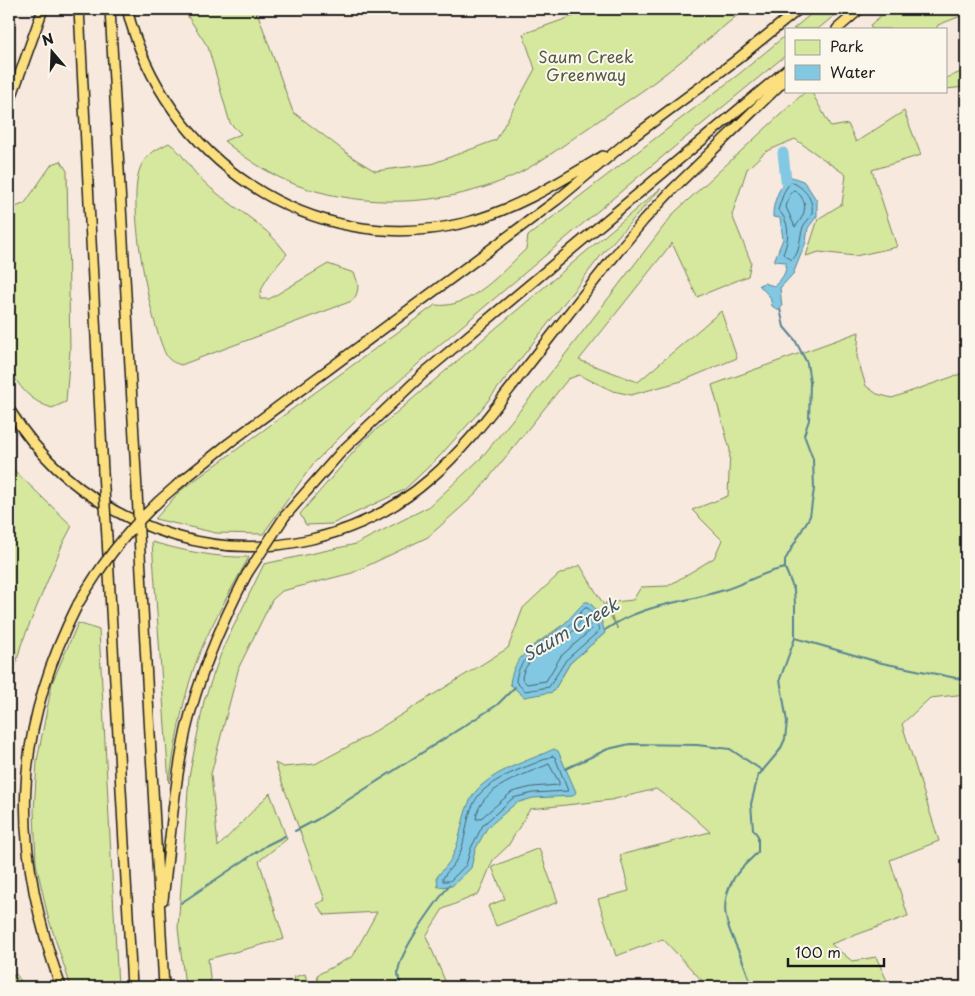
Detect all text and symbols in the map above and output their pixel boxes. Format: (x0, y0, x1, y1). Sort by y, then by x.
north arrow (28, 28, 78, 78)
text: N (39, 28, 56, 51)
legend (785, 28, 948, 92)
text: Park (830, 34, 864, 57)
park label: Saum Creek Greenway (538, 44, 634, 86)
text: Water (830, 60, 875, 83)
water label: Saum Creek (517, 590, 624, 667)
scale bar (788, 936, 884, 968)
text: 100 m (795, 940, 841, 963)

